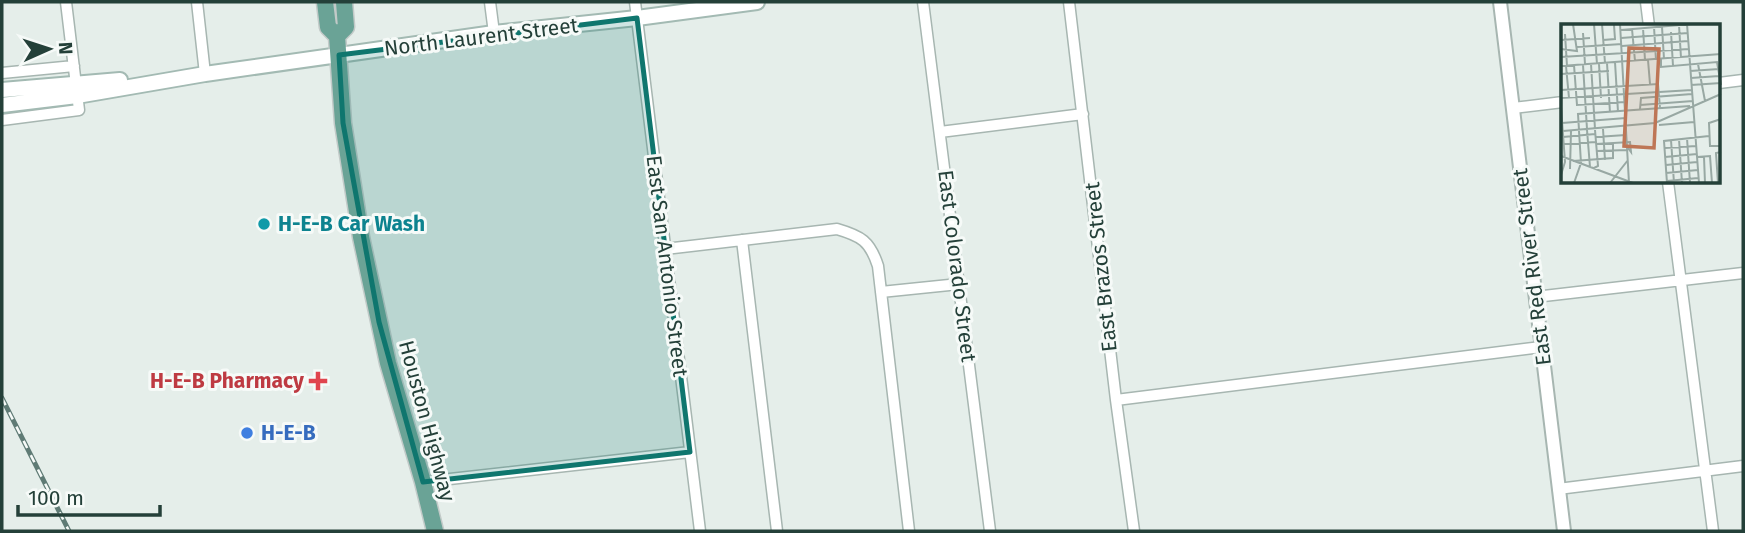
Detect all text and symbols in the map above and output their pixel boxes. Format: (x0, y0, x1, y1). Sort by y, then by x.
street label: North Laurent Street (382, 12, 580, 62)
north arrow (14, 14, 84, 84)
inset map (1561, 24, 1720, 184)
text: N (54, 41, 77, 55)
street label: East San Antonio Street (641, 154, 694, 379)
street label: East Red River Street (1507, 167, 1557, 367)
street label: East Colorado Street (932, 169, 982, 364)
street label: East Brazos Street (1079, 181, 1123, 353)
place label: H-E-B Car Wash (278, 211, 425, 237)
marker: H-E-B Car Wash (256, 216, 272, 232)
street label: Houston Highway (393, 338, 461, 505)
place label: H-E-B Pharmacy (150, 368, 304, 394)
marker: H-E-B Pharmacy (310, 373, 326, 389)
place label: H-E-B (261, 420, 316, 446)
marker: H-E-B (239, 425, 255, 441)
scale bar (18, 474, 159, 518)
text: 100 m (28, 485, 84, 511)

